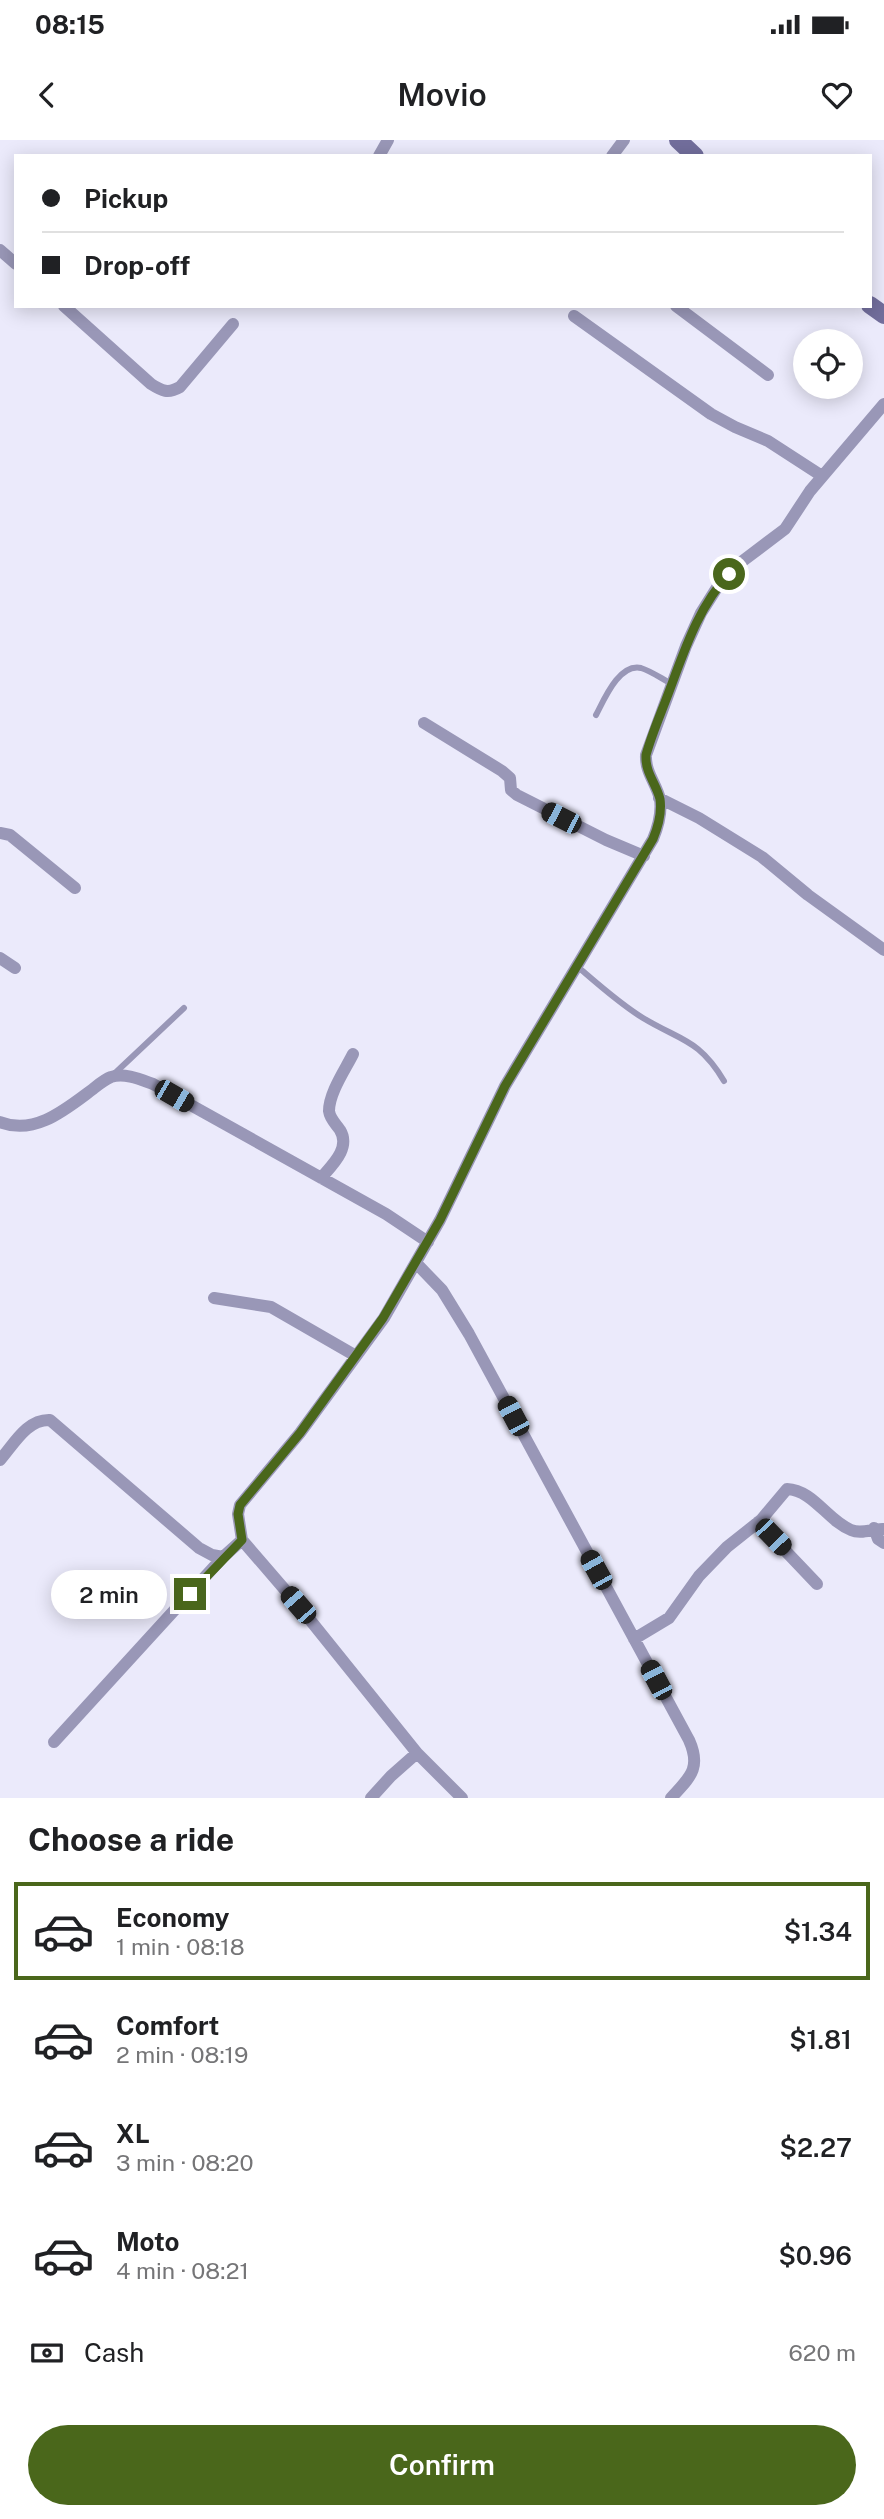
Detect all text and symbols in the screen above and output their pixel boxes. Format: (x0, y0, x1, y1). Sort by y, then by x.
text: 08:15 (35, 9, 105, 40)
icon: back (28, 76, 66, 114)
text: Movio (397, 76, 487, 113)
icon: heart (818, 76, 856, 114)
text: Pickup (84, 183, 168, 214)
text: Drop-off (84, 250, 190, 281)
map controls (793, 329, 863, 399)
button: locate (793, 329, 863, 399)
route start (713, 558, 745, 590)
car (538, 799, 585, 837)
car (151, 1076, 198, 1116)
car (494, 1393, 533, 1439)
car (751, 1515, 796, 1559)
car (577, 1547, 616, 1593)
callout: 2 min (50, 1570, 166, 1618)
route end (174, 1578, 206, 1610)
text: 2 min (79, 1581, 139, 1608)
car (277, 1582, 320, 1628)
car (637, 1657, 676, 1703)
text: Choose a ride (28, 1821, 234, 1858)
icon: car (32, 1900, 95, 1963)
text: Economy (116, 1902, 229, 1933)
text: $1.34 (784, 1916, 852, 1947)
text: 1 min · 08:18 (116, 1933, 245, 1960)
icon: car (32, 2008, 95, 2071)
text: Comfort (116, 2010, 219, 2041)
text: $1.81 (789, 2024, 852, 2055)
text: 2 min · 08:19 (116, 2041, 248, 2068)
icon: car (32, 2116, 95, 2179)
text: XL (116, 2118, 150, 2149)
text: $2.27 (779, 2132, 852, 2163)
text: 3 min · 08:20 (116, 2149, 254, 2176)
icon: car (32, 2224, 95, 2287)
text: Moto (116, 2226, 179, 2257)
text: $0.96 (778, 2240, 852, 2271)
text: 4 min · 08:21 (116, 2257, 249, 2284)
icon: cash (28, 2334, 66, 2372)
text: Cash (84, 2337, 144, 2368)
text: 620 m (788, 2339, 856, 2366)
button: Confirm (28, 2425, 856, 2505)

